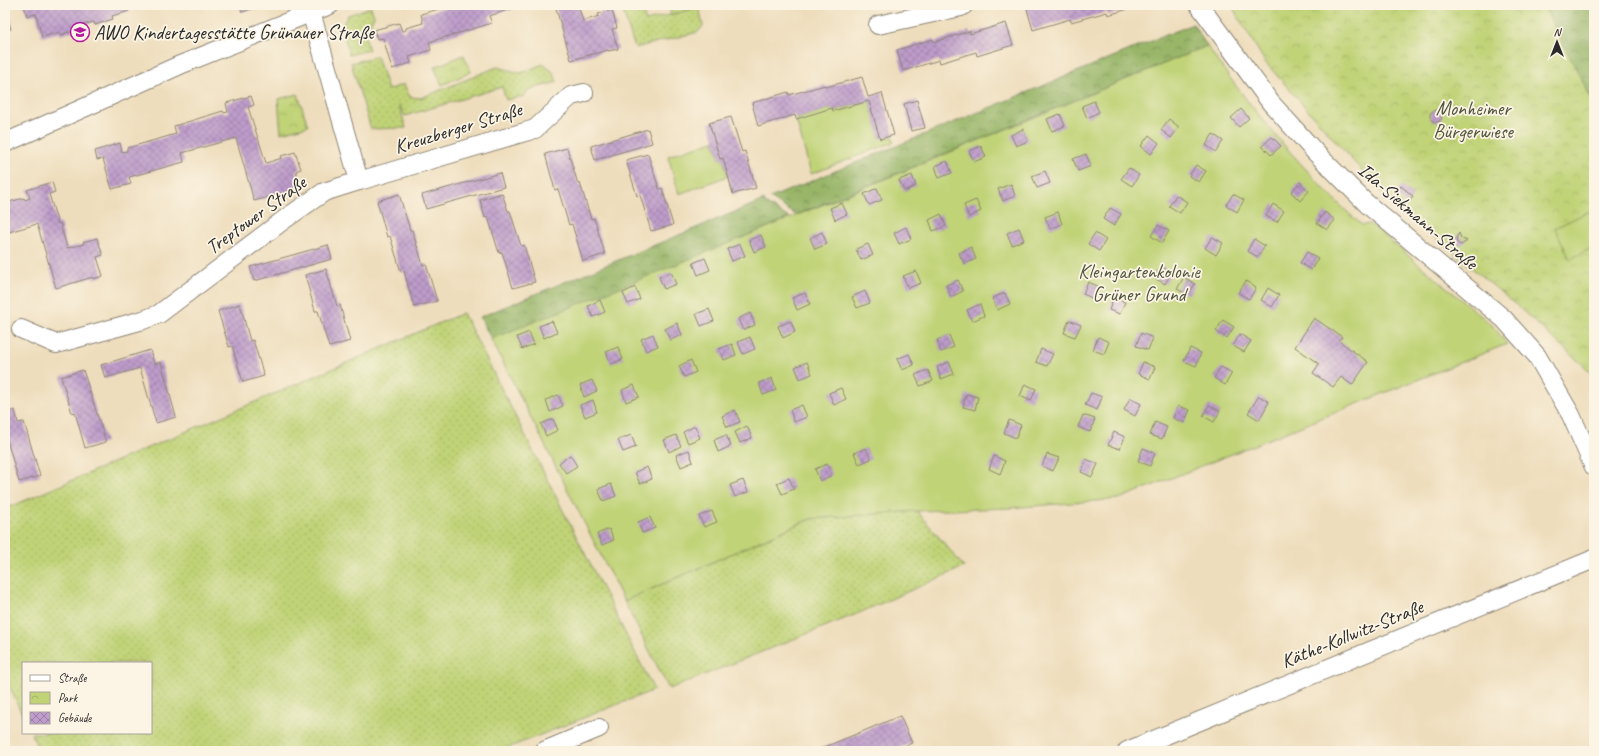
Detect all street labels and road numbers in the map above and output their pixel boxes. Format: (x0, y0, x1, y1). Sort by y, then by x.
street label: Kreuzberger Straße (391, 96, 526, 159)
street label: Ida-Siekmann-Straße (1353, 157, 1484, 276)
street label: Treptower Straße (201, 169, 312, 260)
street label: Käthe-Kollwitz-Straße (1277, 594, 1428, 674)

